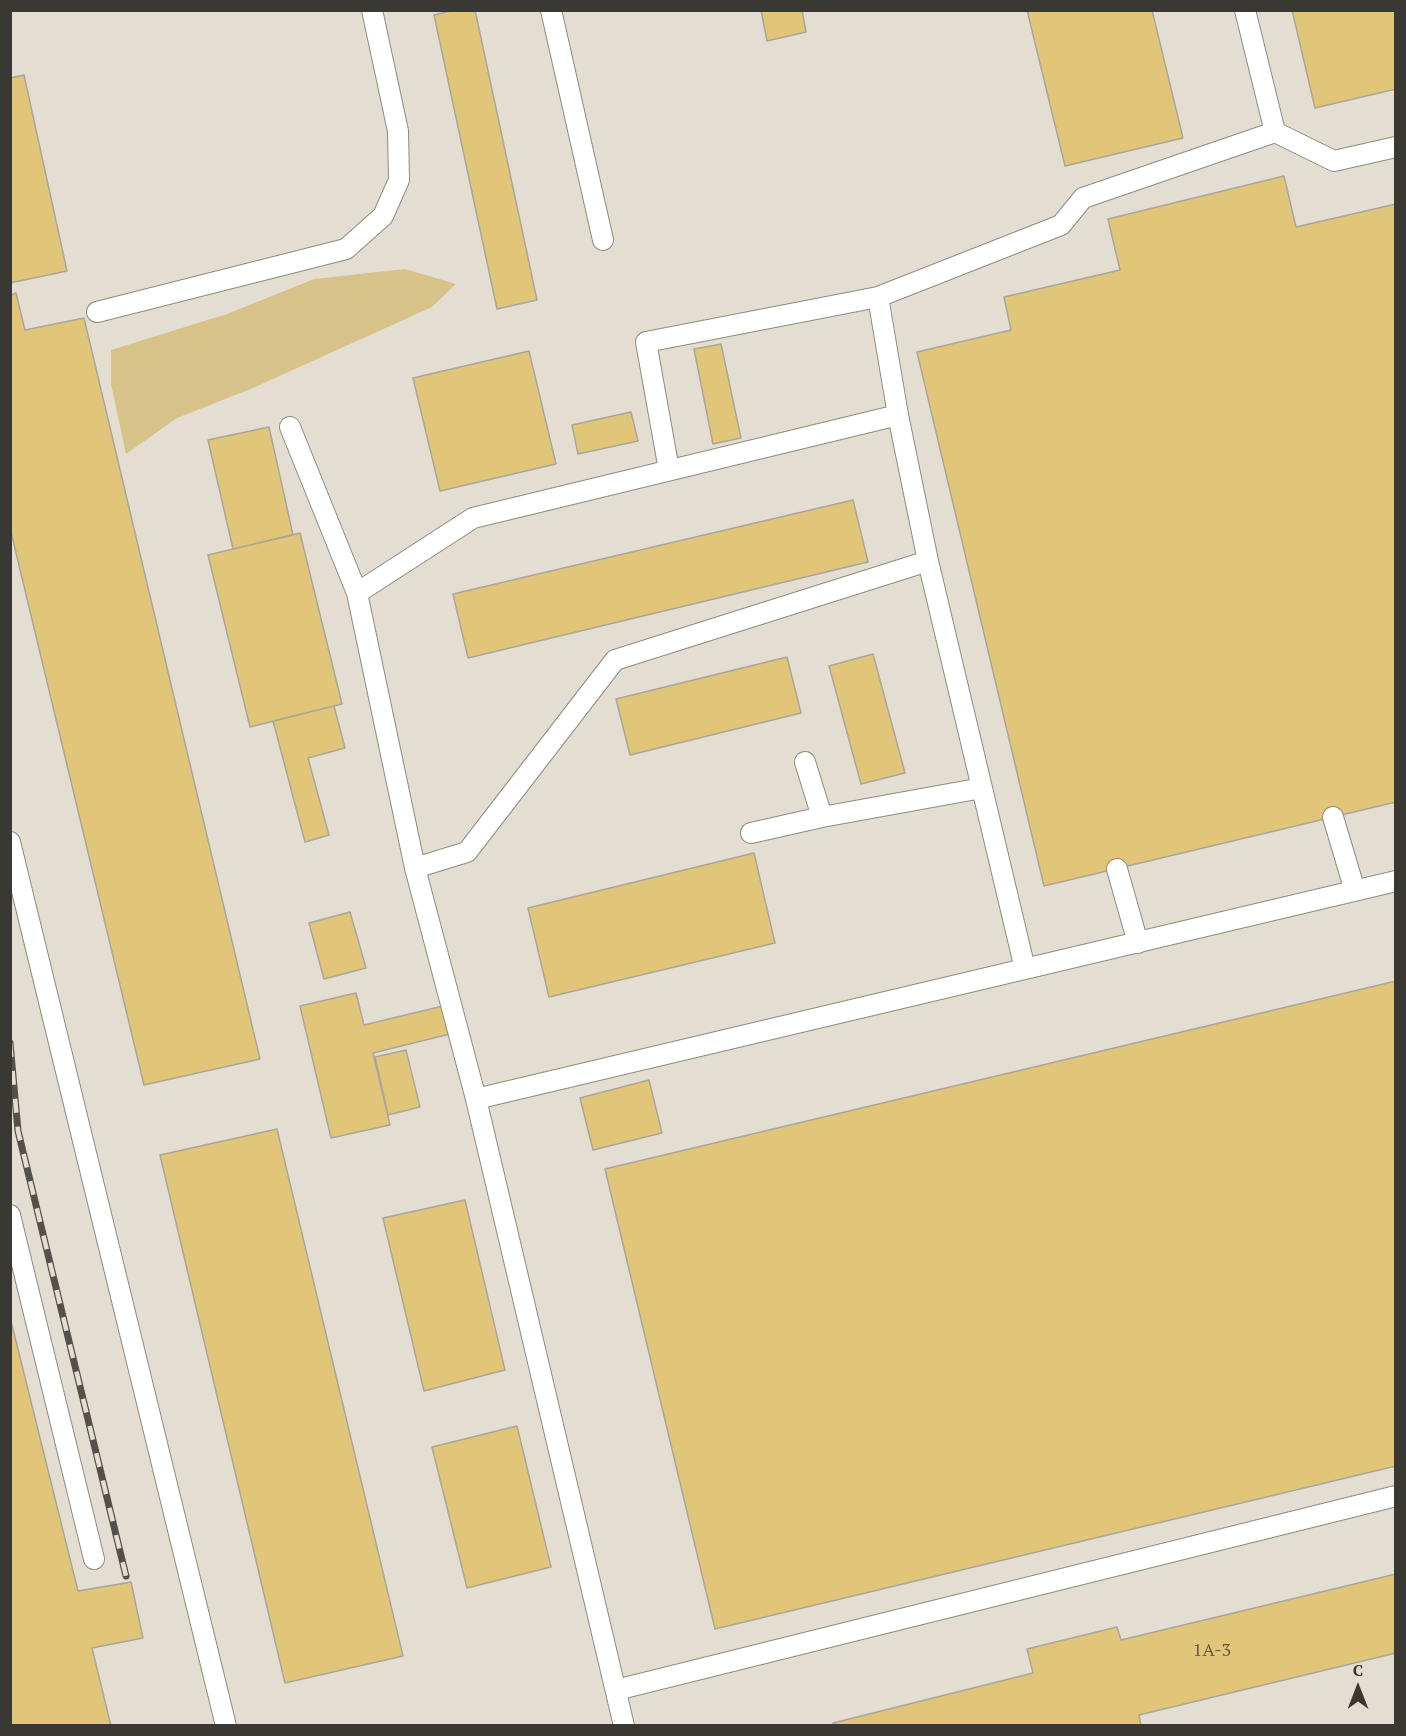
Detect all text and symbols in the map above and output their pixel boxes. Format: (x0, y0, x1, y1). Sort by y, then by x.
house number: 1А-3 (1193, 1640, 1231, 1662)
north arrow (1328, 1658, 1388, 1718)
text: С (1353, 1659, 1363, 1681)

